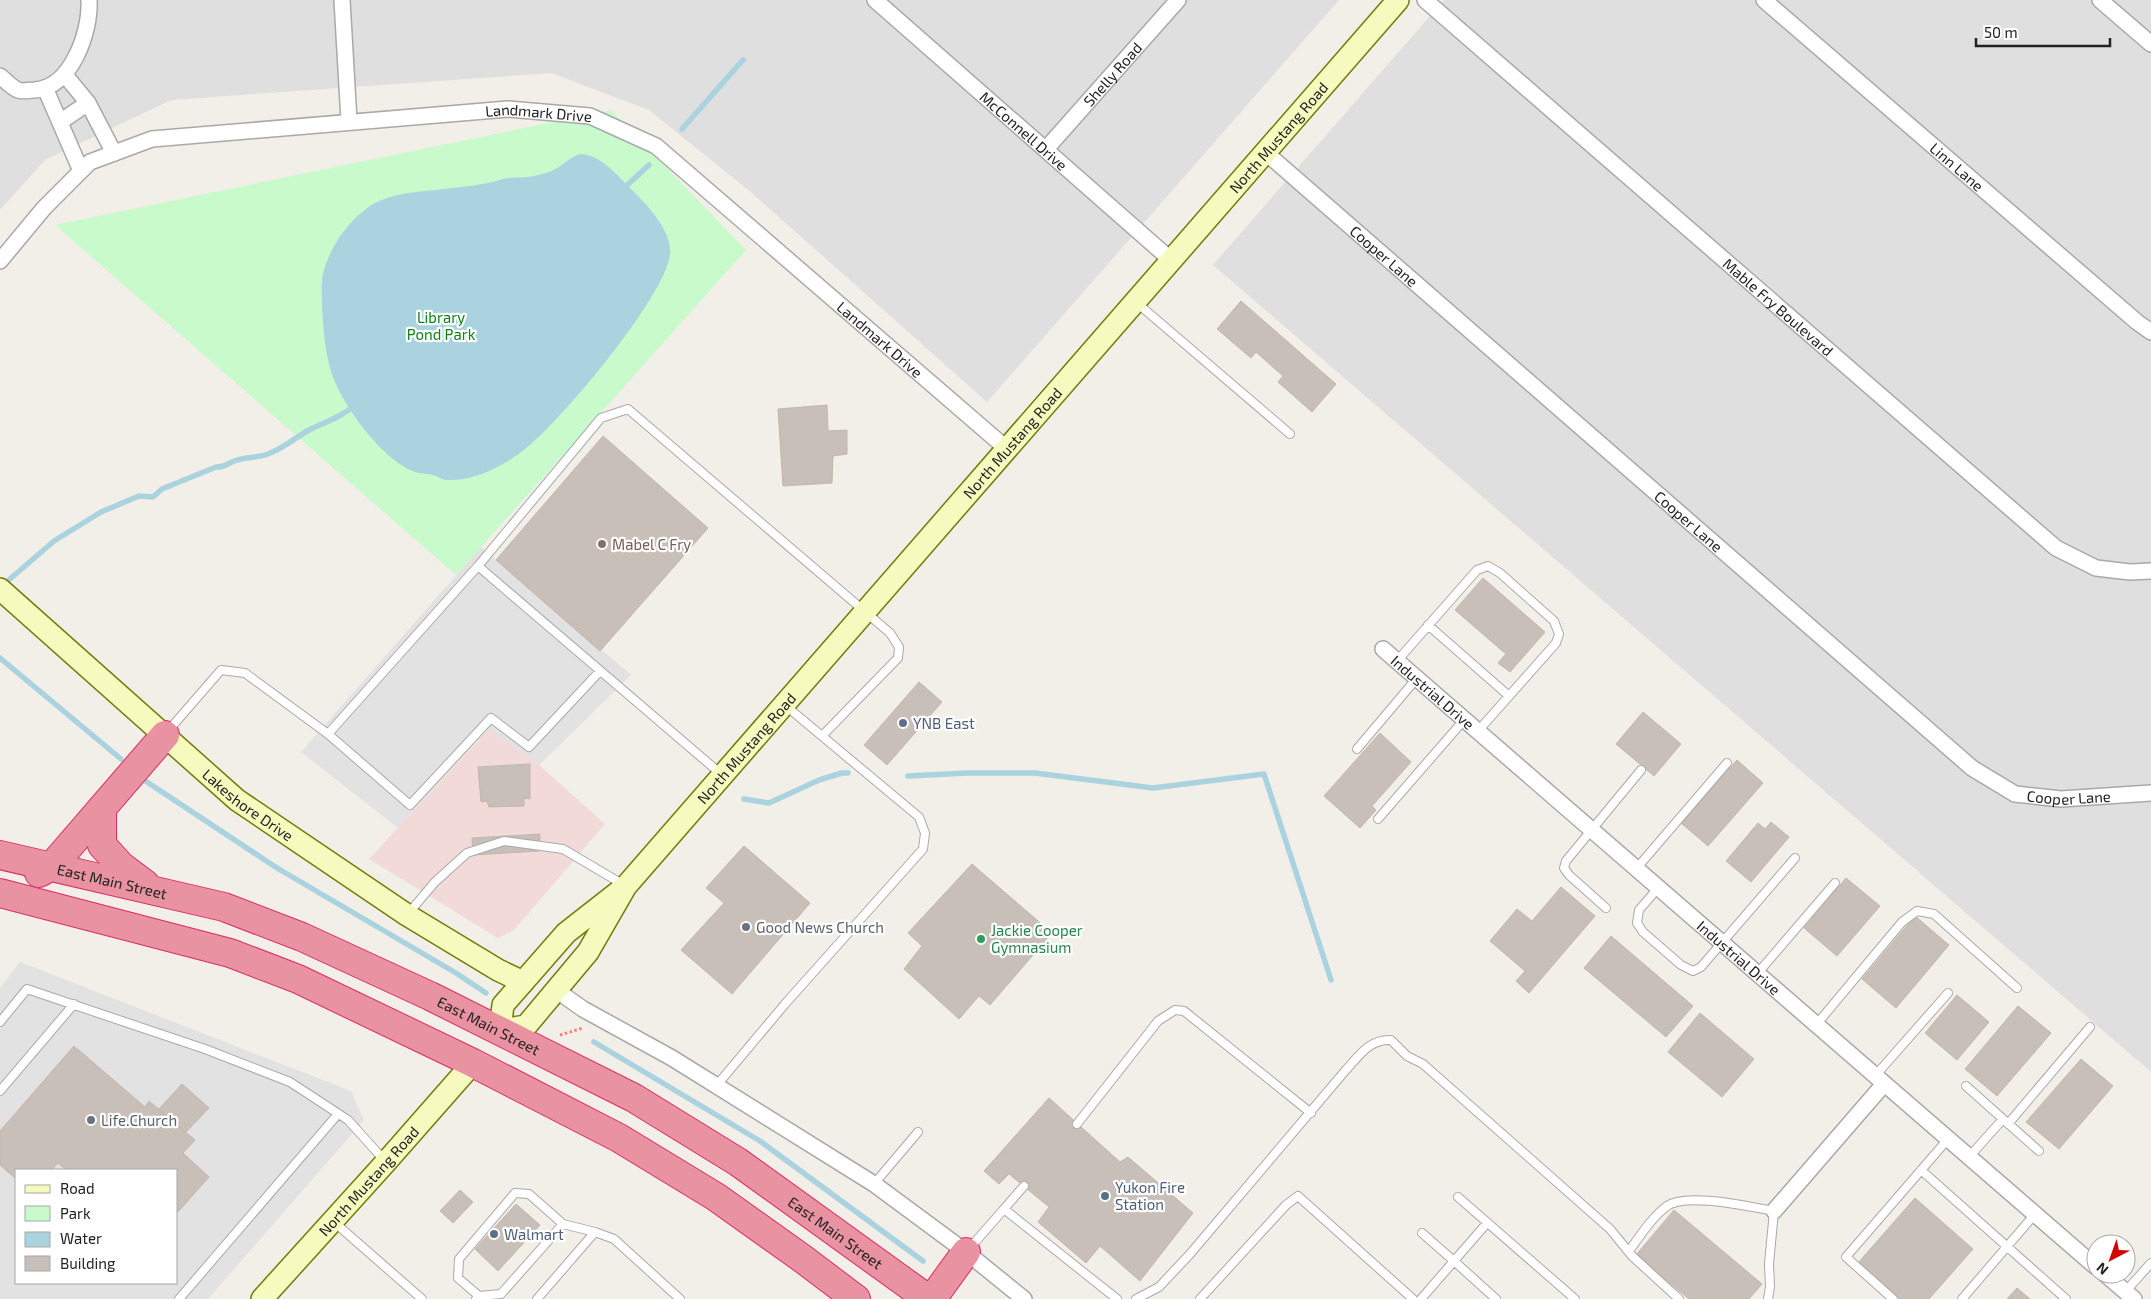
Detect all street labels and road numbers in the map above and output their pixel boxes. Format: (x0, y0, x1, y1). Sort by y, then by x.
street label: Shelly Road (1079, 38, 1145, 110)
street label: North Mustang Road (1225, 78, 1331, 197)
street label: McConnell Drive (976, 87, 1071, 174)
street label: Landmark Drive (484, 100, 593, 125)
street label: Linn Lane (1927, 139, 1988, 195)
street label: Cooper Lane (1346, 221, 1422, 290)
street label: Mable Fry Boulevard (1720, 254, 1837, 360)
street label: Landmark Drive (834, 297, 926, 381)
street label: North Mustang Road (959, 384, 1065, 502)
street label: Cooper Lane (1651, 487, 1726, 556)
street label: Industrial Drive (1388, 651, 1478, 733)
street label: North Mustang Road (693, 689, 799, 807)
street label: Lakeshore Drive (199, 765, 297, 845)
street label: Cooper Lane (2026, 786, 2111, 808)
street label: East Main Street (55, 860, 169, 903)
street label: Industrial Drive (1694, 917, 1784, 998)
street label: East Main Street (434, 992, 543, 1059)
street label: North Mustang Road (315, 1122, 422, 1240)
street label: East Main Street (785, 1192, 887, 1273)

